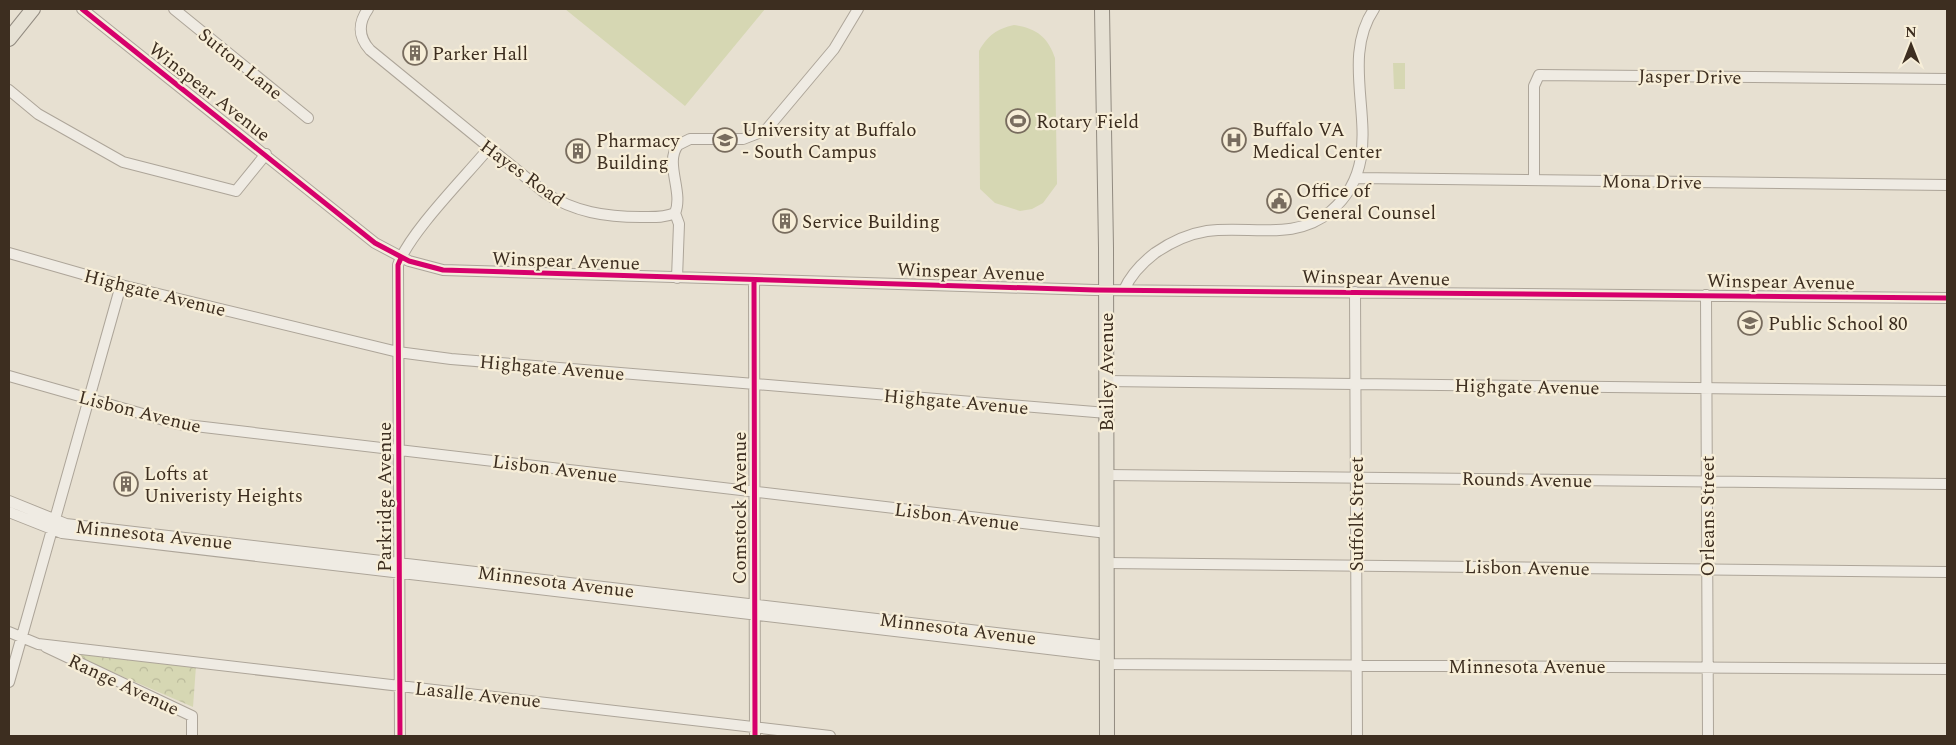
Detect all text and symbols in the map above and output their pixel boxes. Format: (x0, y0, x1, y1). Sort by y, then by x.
north arrow (1886, 20, 1936, 70)
street label: Sutton Lane (191, 21, 289, 107)
text: N (1905, 22, 1917, 43)
street label: Winspear Avenue (142, 35, 276, 149)
building icon: Parker Hall (402, 40, 428, 66)
place label: Parker Hall (432, 40, 528, 69)
street label: Jasper Drive (1638, 62, 1742, 93)
sports icon: Rotary Field (1005, 108, 1031, 134)
place label: Rotary Field (1036, 108, 1139, 137)
place label: University at Buffalo - South Campus (742, 116, 916, 167)
place label: Buffalo VA Medical Center (1252, 116, 1383, 167)
place label: Pharmacy Building (596, 127, 681, 178)
school or university icon: University at Buffalo - South Campus (712, 127, 738, 153)
hospital icon: Buffalo VA Medical Center (1221, 127, 1247, 153)
street label: Hayes Road (474, 132, 571, 214)
building icon: Pharmacy Building (565, 138, 591, 164)
street label: Mona Drive (1602, 167, 1702, 198)
place label: Office of General Counsel (1296, 177, 1436, 228)
public building icon: Office of General Counsel (1266, 188, 1292, 214)
building icon: Service Building (772, 208, 798, 234)
place label: Service Building (802, 208, 940, 237)
street label: Winspear Avenue (491, 244, 640, 279)
street label: Winspear Avenue (896, 255, 1045, 290)
street label: Highgate Avenue (81, 262, 229, 325)
street label: Winspear Avenue (1302, 263, 1450, 294)
street label: Winspear Avenue (1707, 267, 1855, 298)
school or university icon: Public School 80 (1737, 310, 1763, 336)
place label: Public School 80 (1768, 310, 1907, 339)
street label: Bailey Avenue (1093, 312, 1122, 432)
street label: Highgate Avenue (478, 348, 626, 389)
street label: Highgate Avenue (1454, 372, 1600, 403)
street label: Highgate Avenue (882, 382, 1030, 423)
street label: Lisbon Avenue (75, 383, 204, 442)
street label: Parkridge Avenue (371, 422, 400, 572)
street label: Comstock Avenue (726, 432, 755, 584)
street label: Lisbon Avenue (491, 447, 619, 492)
street label: Orleans Street (1694, 455, 1723, 576)
street label: Suffolk Street (1343, 456, 1372, 571)
place label: Lofts at Univeristy Heights (144, 460, 303, 511)
street label: Rounds Avenue (1461, 465, 1593, 496)
building icon: Lofts at Univeristy Heights (113, 471, 139, 497)
street label: Lisbon Avenue (893, 495, 1021, 540)
street label: Minnesota Avenue (74, 513, 234, 558)
street label: Lisbon Avenue (1464, 553, 1590, 584)
street label: Minnesota Avenue (476, 559, 636, 606)
street label: Minnesota Avenue (878, 606, 1038, 653)
street label: Range Avenue (63, 647, 184, 724)
street label: Minnesota Avenue (1448, 653, 1606, 682)
street label: Lasalle Avenue (413, 674, 542, 717)

